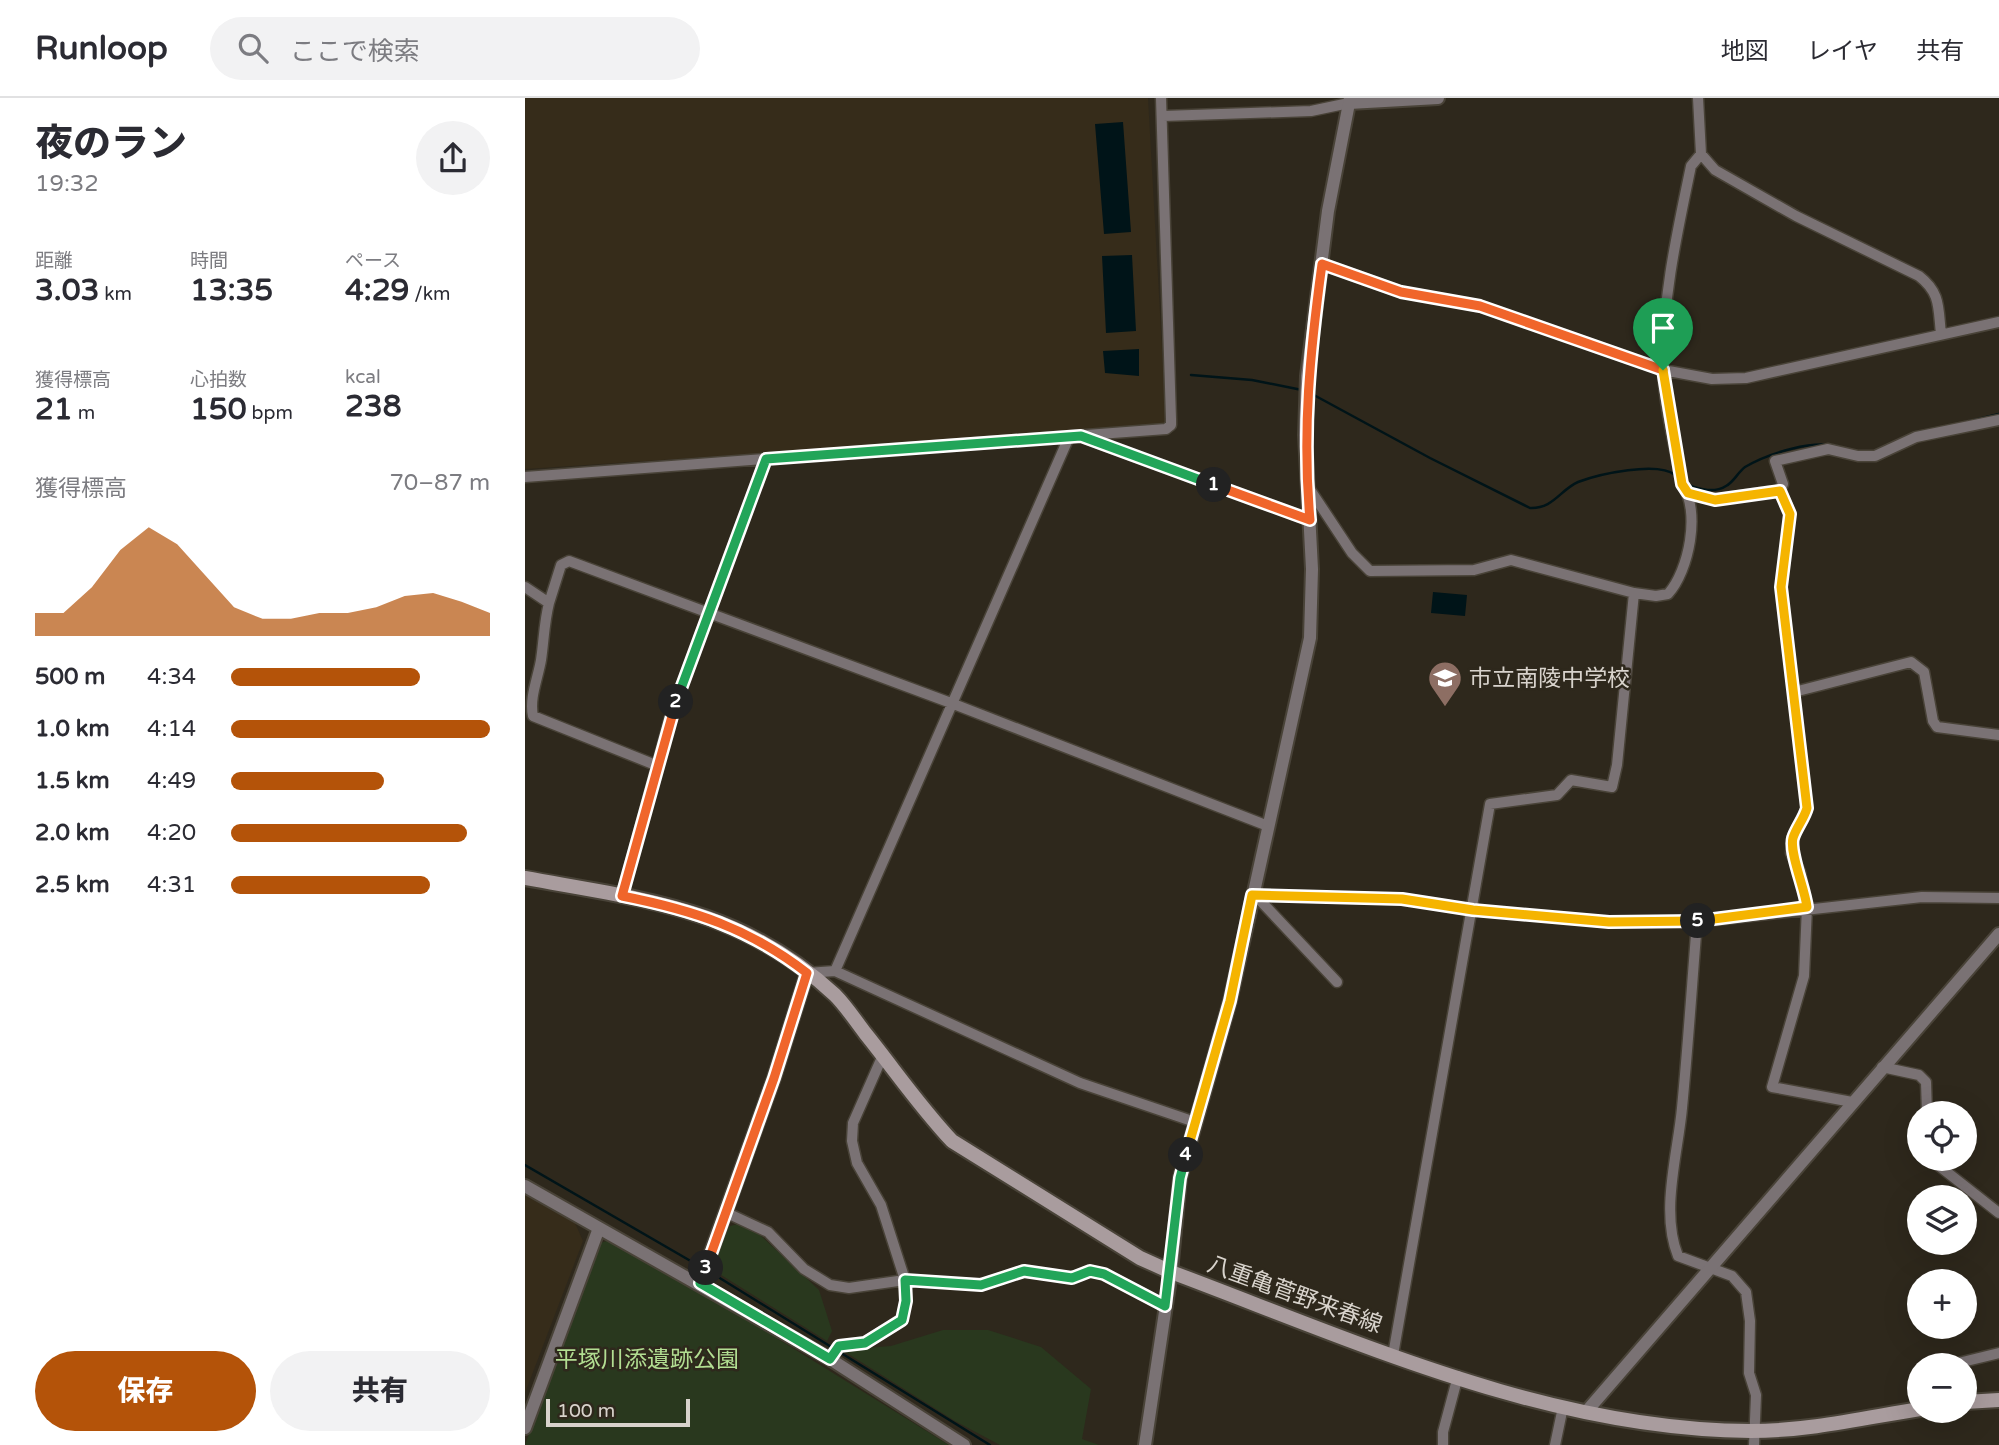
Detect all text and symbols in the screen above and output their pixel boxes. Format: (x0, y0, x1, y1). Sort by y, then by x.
search box (210, 17, 700, 80)
text: Runloop (35, 29, 168, 68)
icon: search (234, 29, 272, 67)
text: ここで検索 (290, 36, 420, 67)
text: 地図 (1721, 37, 1769, 66)
text: レイヤ (1807, 37, 1878, 66)
text: 共有 (1916, 37, 1964, 66)
text: 夜のラン (35, 121, 187, 167)
button: share (416, 121, 490, 195)
text: 19:32 (35, 170, 99, 198)
text: 距離 (35, 250, 73, 272)
text: 時間 (190, 250, 228, 272)
text: ペース (345, 250, 401, 272)
text: 3.03 (35, 272, 99, 309)
text: 13:35 (190, 272, 273, 309)
text: 4:29 (345, 272, 409, 309)
text: km (99, 283, 132, 305)
text: /km (409, 283, 450, 305)
pin (1633, 298, 1693, 370)
icon: arrive (1644, 309, 1682, 347)
text: kcal (345, 366, 381, 388)
text: 獲得標高 (35, 369, 111, 391)
text: 心拍数 (190, 369, 247, 391)
text: 238 (345, 388, 402, 425)
text: 21 (35, 391, 73, 428)
text: 150 (190, 391, 247, 428)
text: m (73, 402, 95, 424)
text: bpm (247, 402, 293, 424)
pin: 1 (1197, 468, 1231, 502)
text: 70–87 m (389, 469, 490, 497)
text: 1 (1208, 473, 1219, 495)
text: 獲得標高 (35, 475, 127, 503)
school or university icon: 市立南陵中学校 (1426, 659, 1464, 708)
text: 500 m (35, 663, 105, 691)
text: 4:34 (147, 663, 196, 691)
place label: 市立南陵中学校 (1469, 665, 1630, 693)
pin: 2 (659, 684, 693, 720)
text: 2 (670, 690, 681, 712)
text: 1.0 km (35, 715, 110, 743)
text: 4:14 (147, 715, 196, 743)
text: 1.5 km (35, 767, 110, 795)
text: 4:49 (147, 767, 196, 795)
text: 2.0 km (35, 819, 110, 847)
text: 4:20 (147, 819, 196, 847)
text: 2.5 km (35, 871, 110, 899)
text: 4:31 (147, 871, 196, 899)
pin: 5 (1681, 904, 1715, 938)
text: 5 (1692, 909, 1703, 931)
map controls (1907, 1101, 1977, 1423)
button: locate (1907, 1101, 1977, 1171)
pin: 4 (1169, 1138, 1203, 1172)
text: 4 (1180, 1143, 1191, 1165)
button: layers (1907, 1185, 1977, 1255)
pin: 3 (689, 1250, 723, 1286)
street label: 八重亀菅野来春線 (1203, 1250, 1386, 1340)
text: 3 (700, 1256, 711, 1278)
button: + (1907, 1269, 1977, 1339)
park label: 平塚川添遺跡公園 (555, 1346, 739, 1374)
button: 保存 (35, 1351, 256, 1431)
button: 共有 (270, 1351, 490, 1431)
button: − (1907, 1353, 1977, 1423)
scale bar (546, 1396, 689, 1428)
text: 100 m (557, 1400, 615, 1422)

